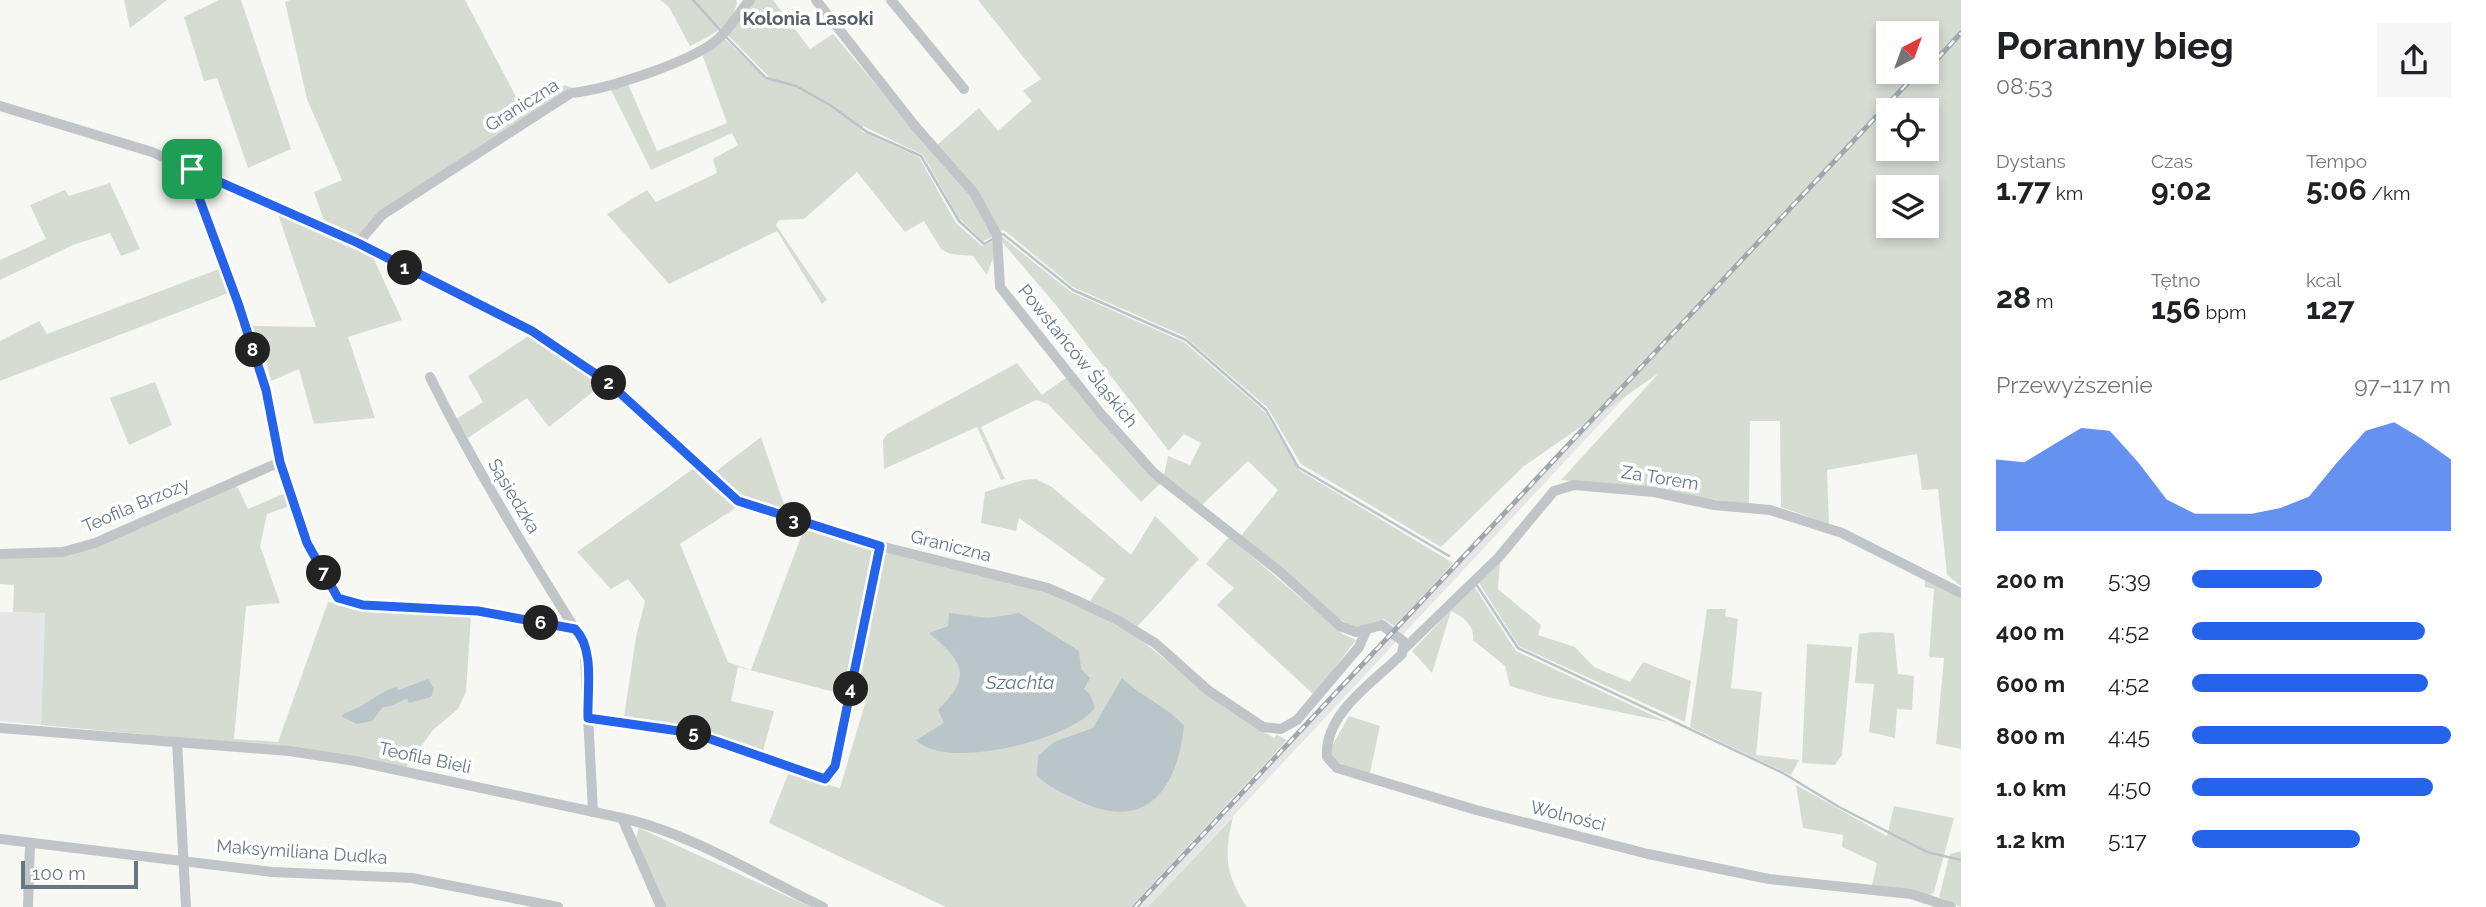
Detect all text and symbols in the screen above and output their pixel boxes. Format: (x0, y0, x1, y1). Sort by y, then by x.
district label: Kolonia Lasoki (742, 7, 874, 29)
north arrow (1876, 21, 1939, 84)
map controls (1876, 21, 1939, 238)
text: Poranny bieg (1996, 23, 2234, 68)
button: share (2377, 23, 2451, 97)
text: 08:53 (1996, 72, 2053, 99)
street label: Graniczna (481, 74, 562, 135)
button: locate (1876, 98, 1939, 161)
pin (162, 139, 222, 199)
icon: arrive (173, 150, 211, 188)
text: Dystans (1996, 150, 2066, 172)
text: Czas (2151, 150, 2193, 172)
text: Tempo (2306, 150, 2367, 172)
text: 1.77 (1996, 172, 2051, 207)
text: 9:02 (2151, 172, 2211, 207)
text: 5:06 (2306, 172, 2367, 207)
button: layers (1876, 175, 1939, 238)
text: km (2051, 182, 2083, 204)
text: /km (2367, 182, 2411, 204)
pin: 1 (388, 250, 422, 286)
text: 1 (400, 256, 409, 278)
text: Tętno (2151, 269, 2200, 291)
text: kcal (2306, 269, 2342, 291)
street label: Powstańców Śląskich (1014, 279, 1143, 431)
text: 28 (1996, 280, 2031, 315)
text: m (2031, 290, 2053, 312)
text: 156 (2151, 291, 2201, 326)
text: 127 (2306, 291, 2355, 326)
text: bpm (2201, 301, 2246, 323)
pin: 8 (236, 332, 270, 368)
text: 8 (247, 338, 258, 360)
pin: 2 (592, 366, 626, 400)
text: 2 (603, 371, 614, 393)
text: Przewyższenie (1996, 371, 2153, 398)
text: 97–117 m (2354, 371, 2451, 398)
street label: Sąsiedzka (484, 455, 545, 537)
street label: Za Torem (1620, 461, 1700, 494)
street label: Teofila Brzozy (79, 472, 193, 537)
pin: 3 (776, 503, 812, 538)
text: 3 (788, 508, 799, 530)
street label: Graniczna (909, 525, 994, 566)
pin: 7 (306, 556, 342, 590)
text: 7 (318, 561, 329, 583)
text: 200 m (1996, 566, 2064, 593)
text: 5:39 (2108, 566, 2151, 593)
pin: 6 (524, 606, 558, 640)
text: 6 (535, 611, 546, 633)
text: 400 m (1996, 618, 2064, 645)
text: 4:52 (2108, 618, 2149, 645)
text: 600 m (1996, 670, 2065, 697)
text: 4:52 (2108, 670, 2149, 697)
water label: Szachta (985, 671, 1054, 693)
pin: 4 (834, 672, 868, 706)
text: 4 (845, 677, 856, 699)
pin: 5 (676, 716, 712, 750)
text: 5 (688, 721, 699, 743)
text: 800 m (1996, 722, 2065, 749)
text: 4:45 (2108, 722, 2150, 749)
street label: Teofila Bieli (377, 737, 473, 778)
text: 1.0 km (1996, 774, 2066, 801)
text: 4:50 (2108, 774, 2152, 801)
street label: Wolności (1528, 796, 1608, 835)
text: 1.2 km (1996, 826, 2065, 853)
text: 5:17 (2108, 826, 2147, 853)
street label: Maksymiliana Dudka (216, 835, 388, 868)
scale bar (21, 858, 138, 890)
text: 100 m (32, 862, 86, 884)

